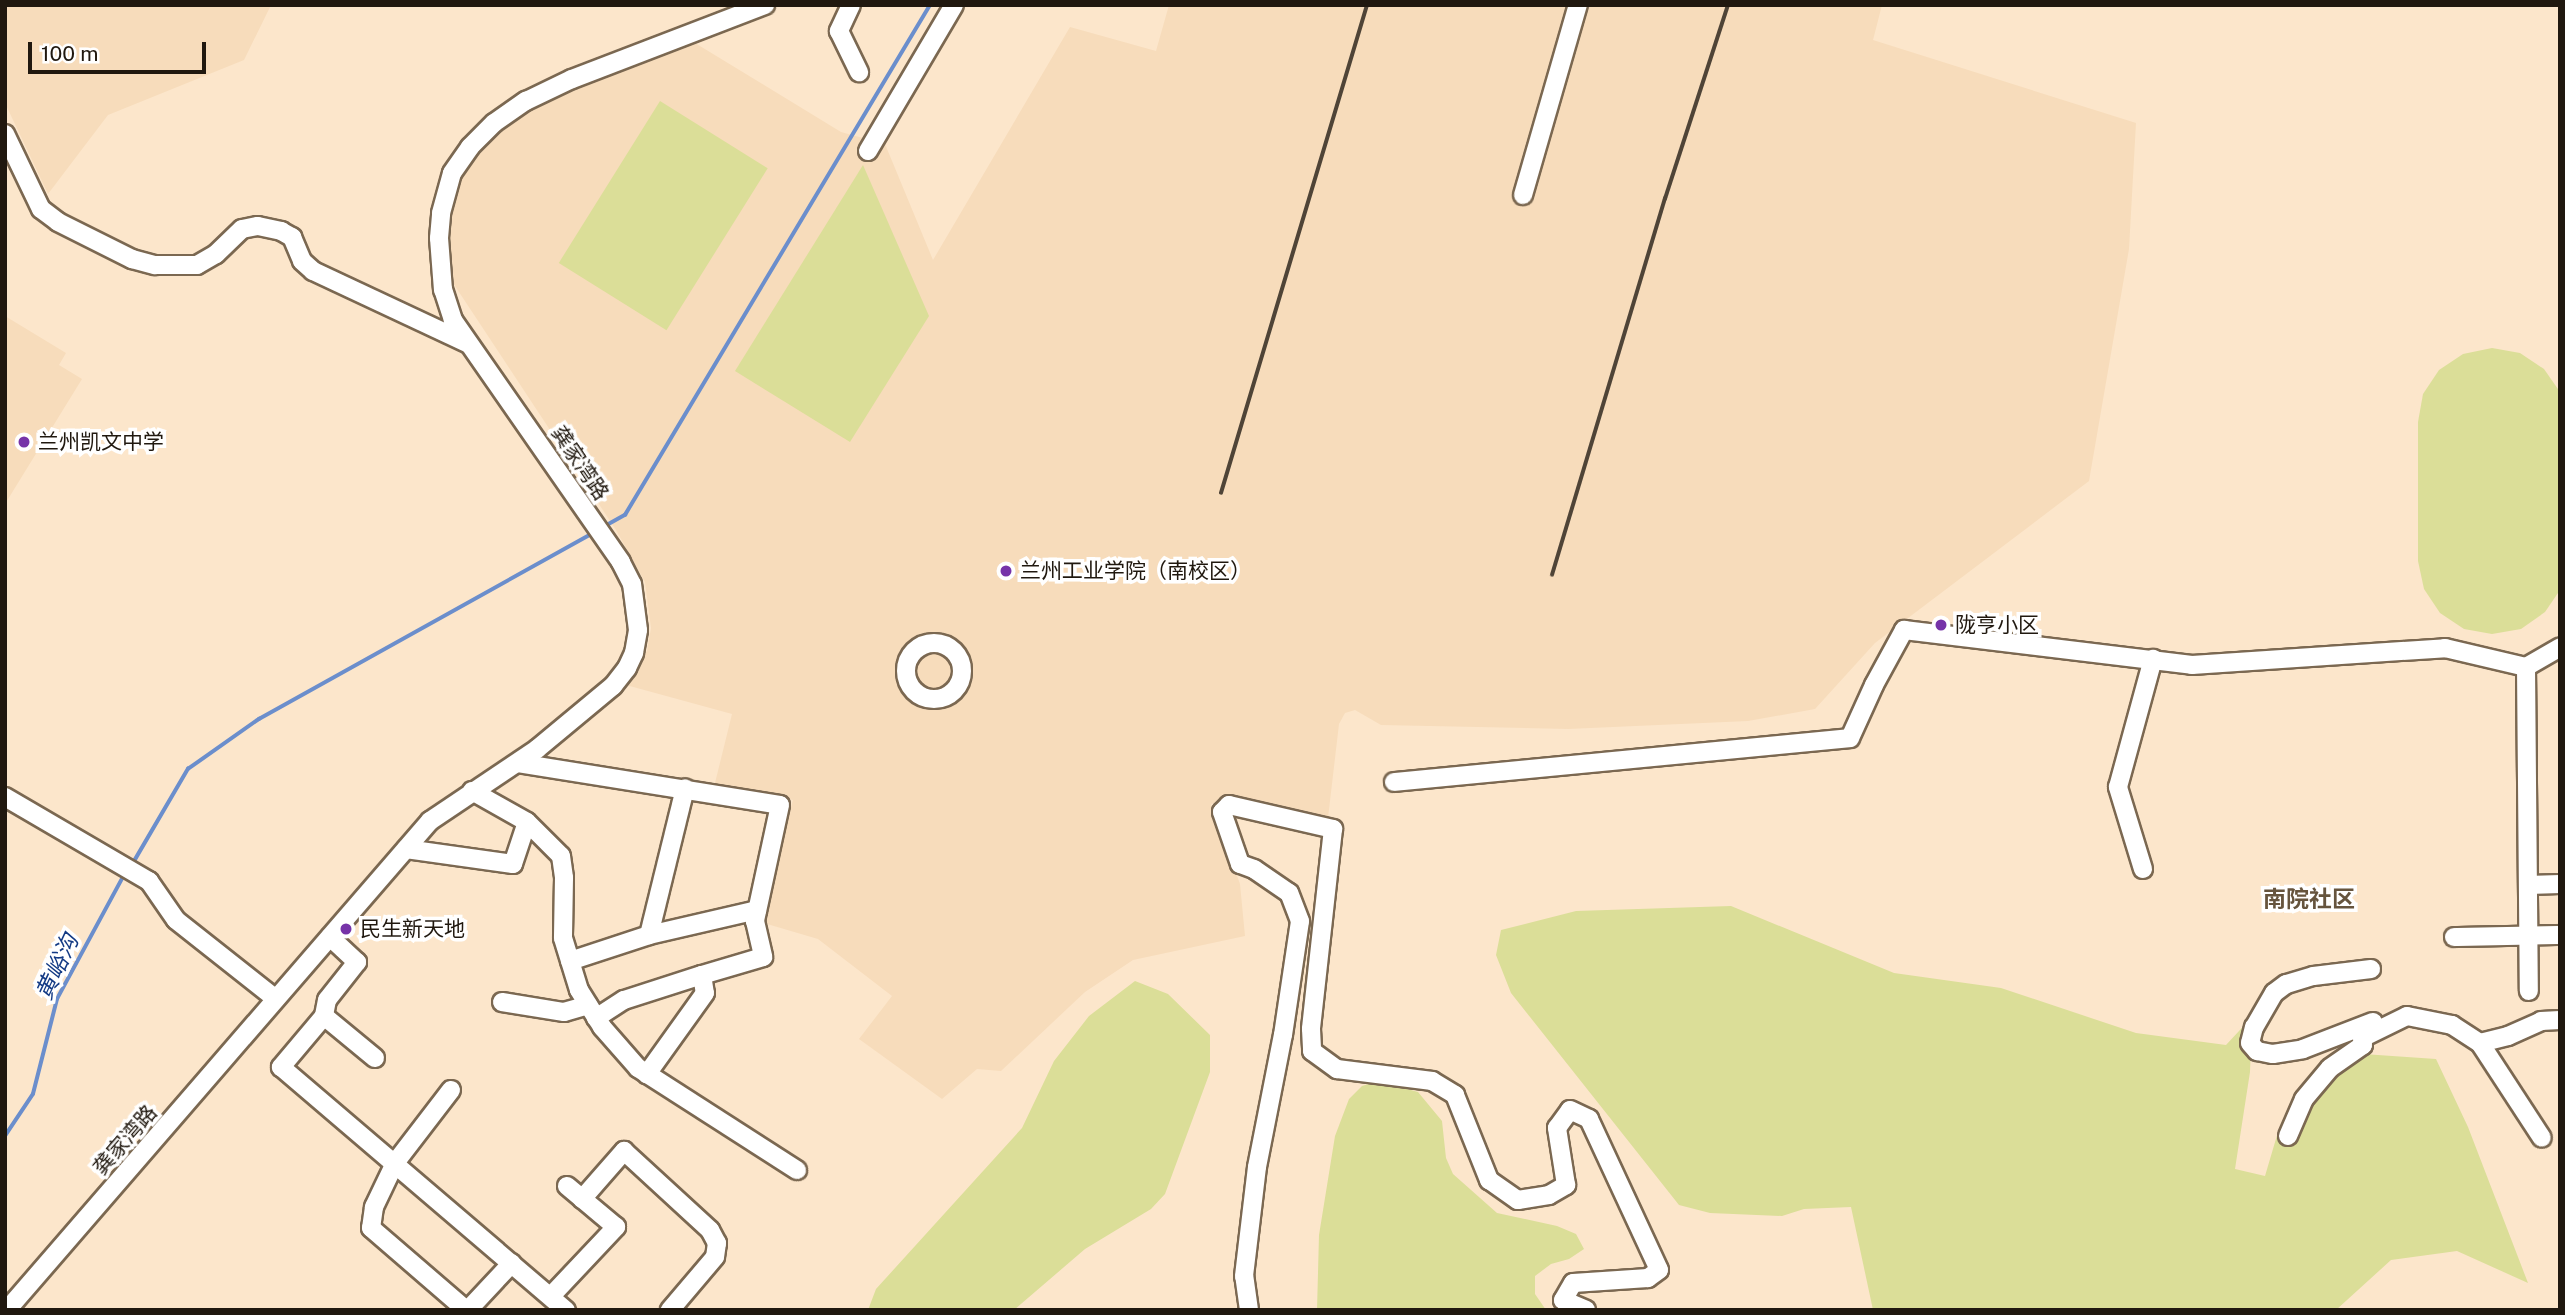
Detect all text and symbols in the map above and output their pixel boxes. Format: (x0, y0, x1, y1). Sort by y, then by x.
scale bar (32, 28, 210, 72)
text: 100 m (41, 41, 98, 66)
street label: 龚家湾路 (546, 421, 614, 505)
place label: 兰州凯文中学 (38, 429, 164, 455)
marker: 兰州凯文中学 (16, 434, 32, 450)
place label: 兰州工业学院（南校区） (1020, 558, 1251, 584)
marker: 兰州工业学院（南校区） (998, 563, 1014, 579)
place label: 陇亨小区 (1955, 612, 2039, 638)
marker: 陇亨小区 (1933, 617, 1949, 633)
district label: 南院社区 (2263, 885, 2355, 913)
place label: 民生新天地 (360, 916, 465, 942)
marker: 民生新天地 (338, 921, 354, 937)
water label: 黄峪沟 (30, 930, 84, 1004)
street label: 龚家湾路 (88, 1100, 162, 1180)

